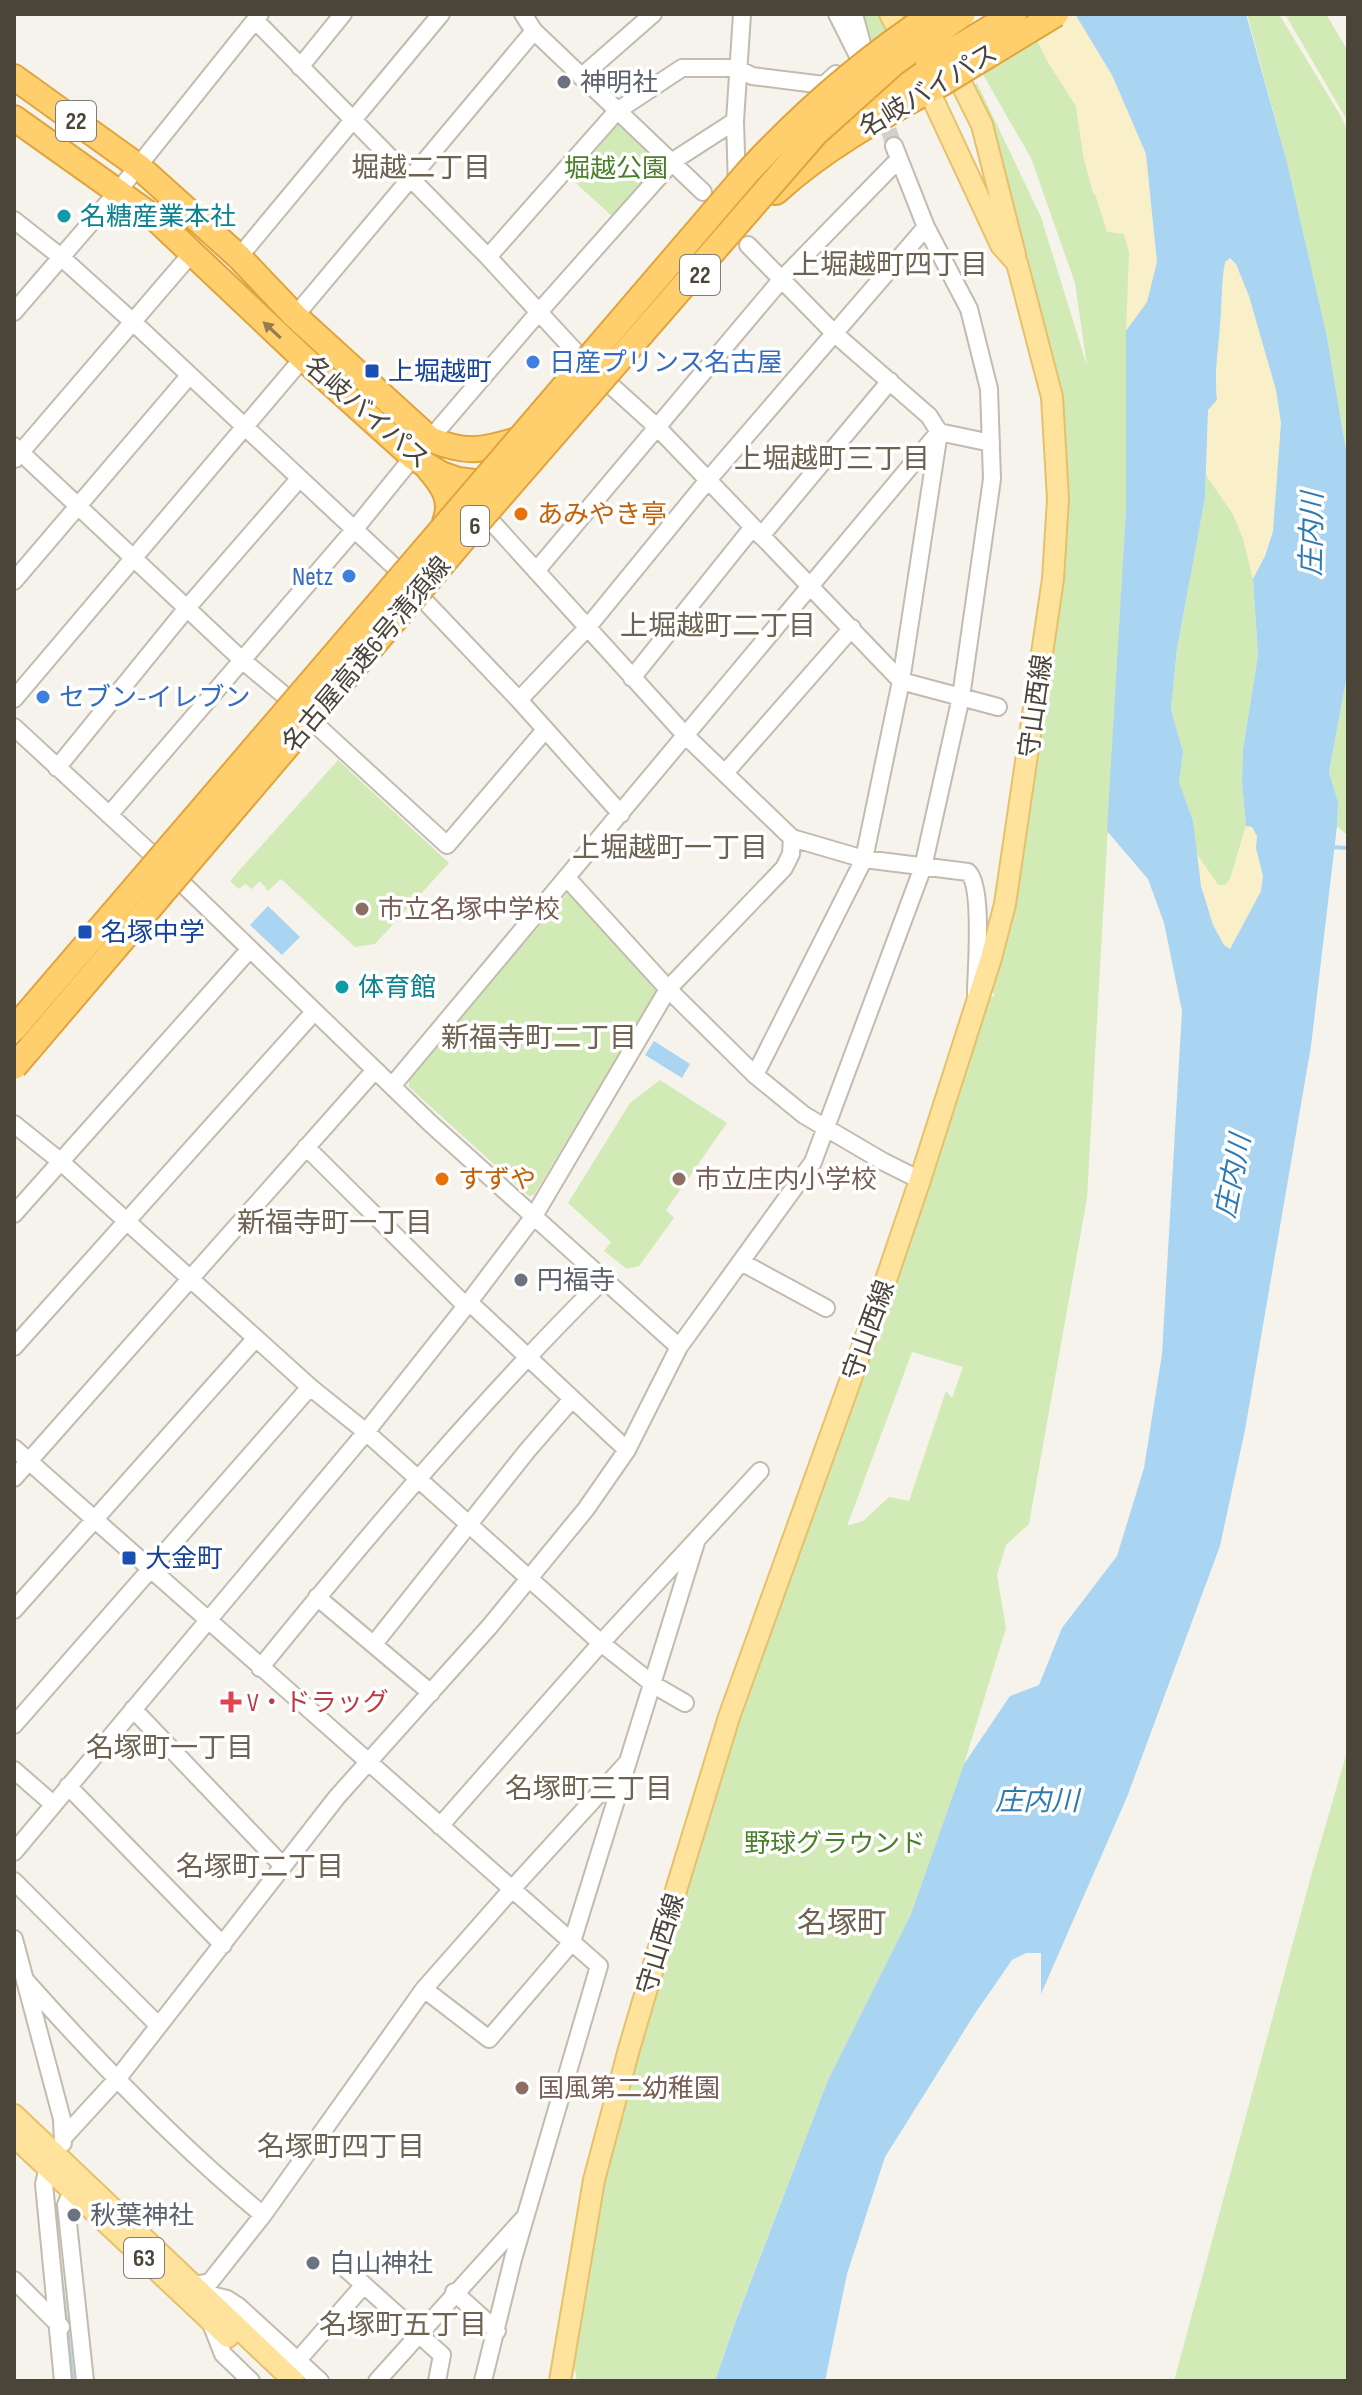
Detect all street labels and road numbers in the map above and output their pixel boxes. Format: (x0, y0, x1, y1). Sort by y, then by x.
street label: 名岐バイパス (854, 38, 1003, 145)
road number: 22 (56, 101, 96, 141)
road number: 22 (680, 255, 720, 295)
street label: 名岐バイパス (297, 350, 435, 476)
road number: 6 (461, 506, 489, 546)
street label: 名古屋高速6号清須線 (276, 551, 458, 759)
street label: 守山西線 (1014, 653, 1059, 760)
street label: 守山西線 (837, 1276, 902, 1385)
street label: 守山西線 (631, 1890, 691, 1999)
road number: 63 (124, 2238, 164, 2278)

